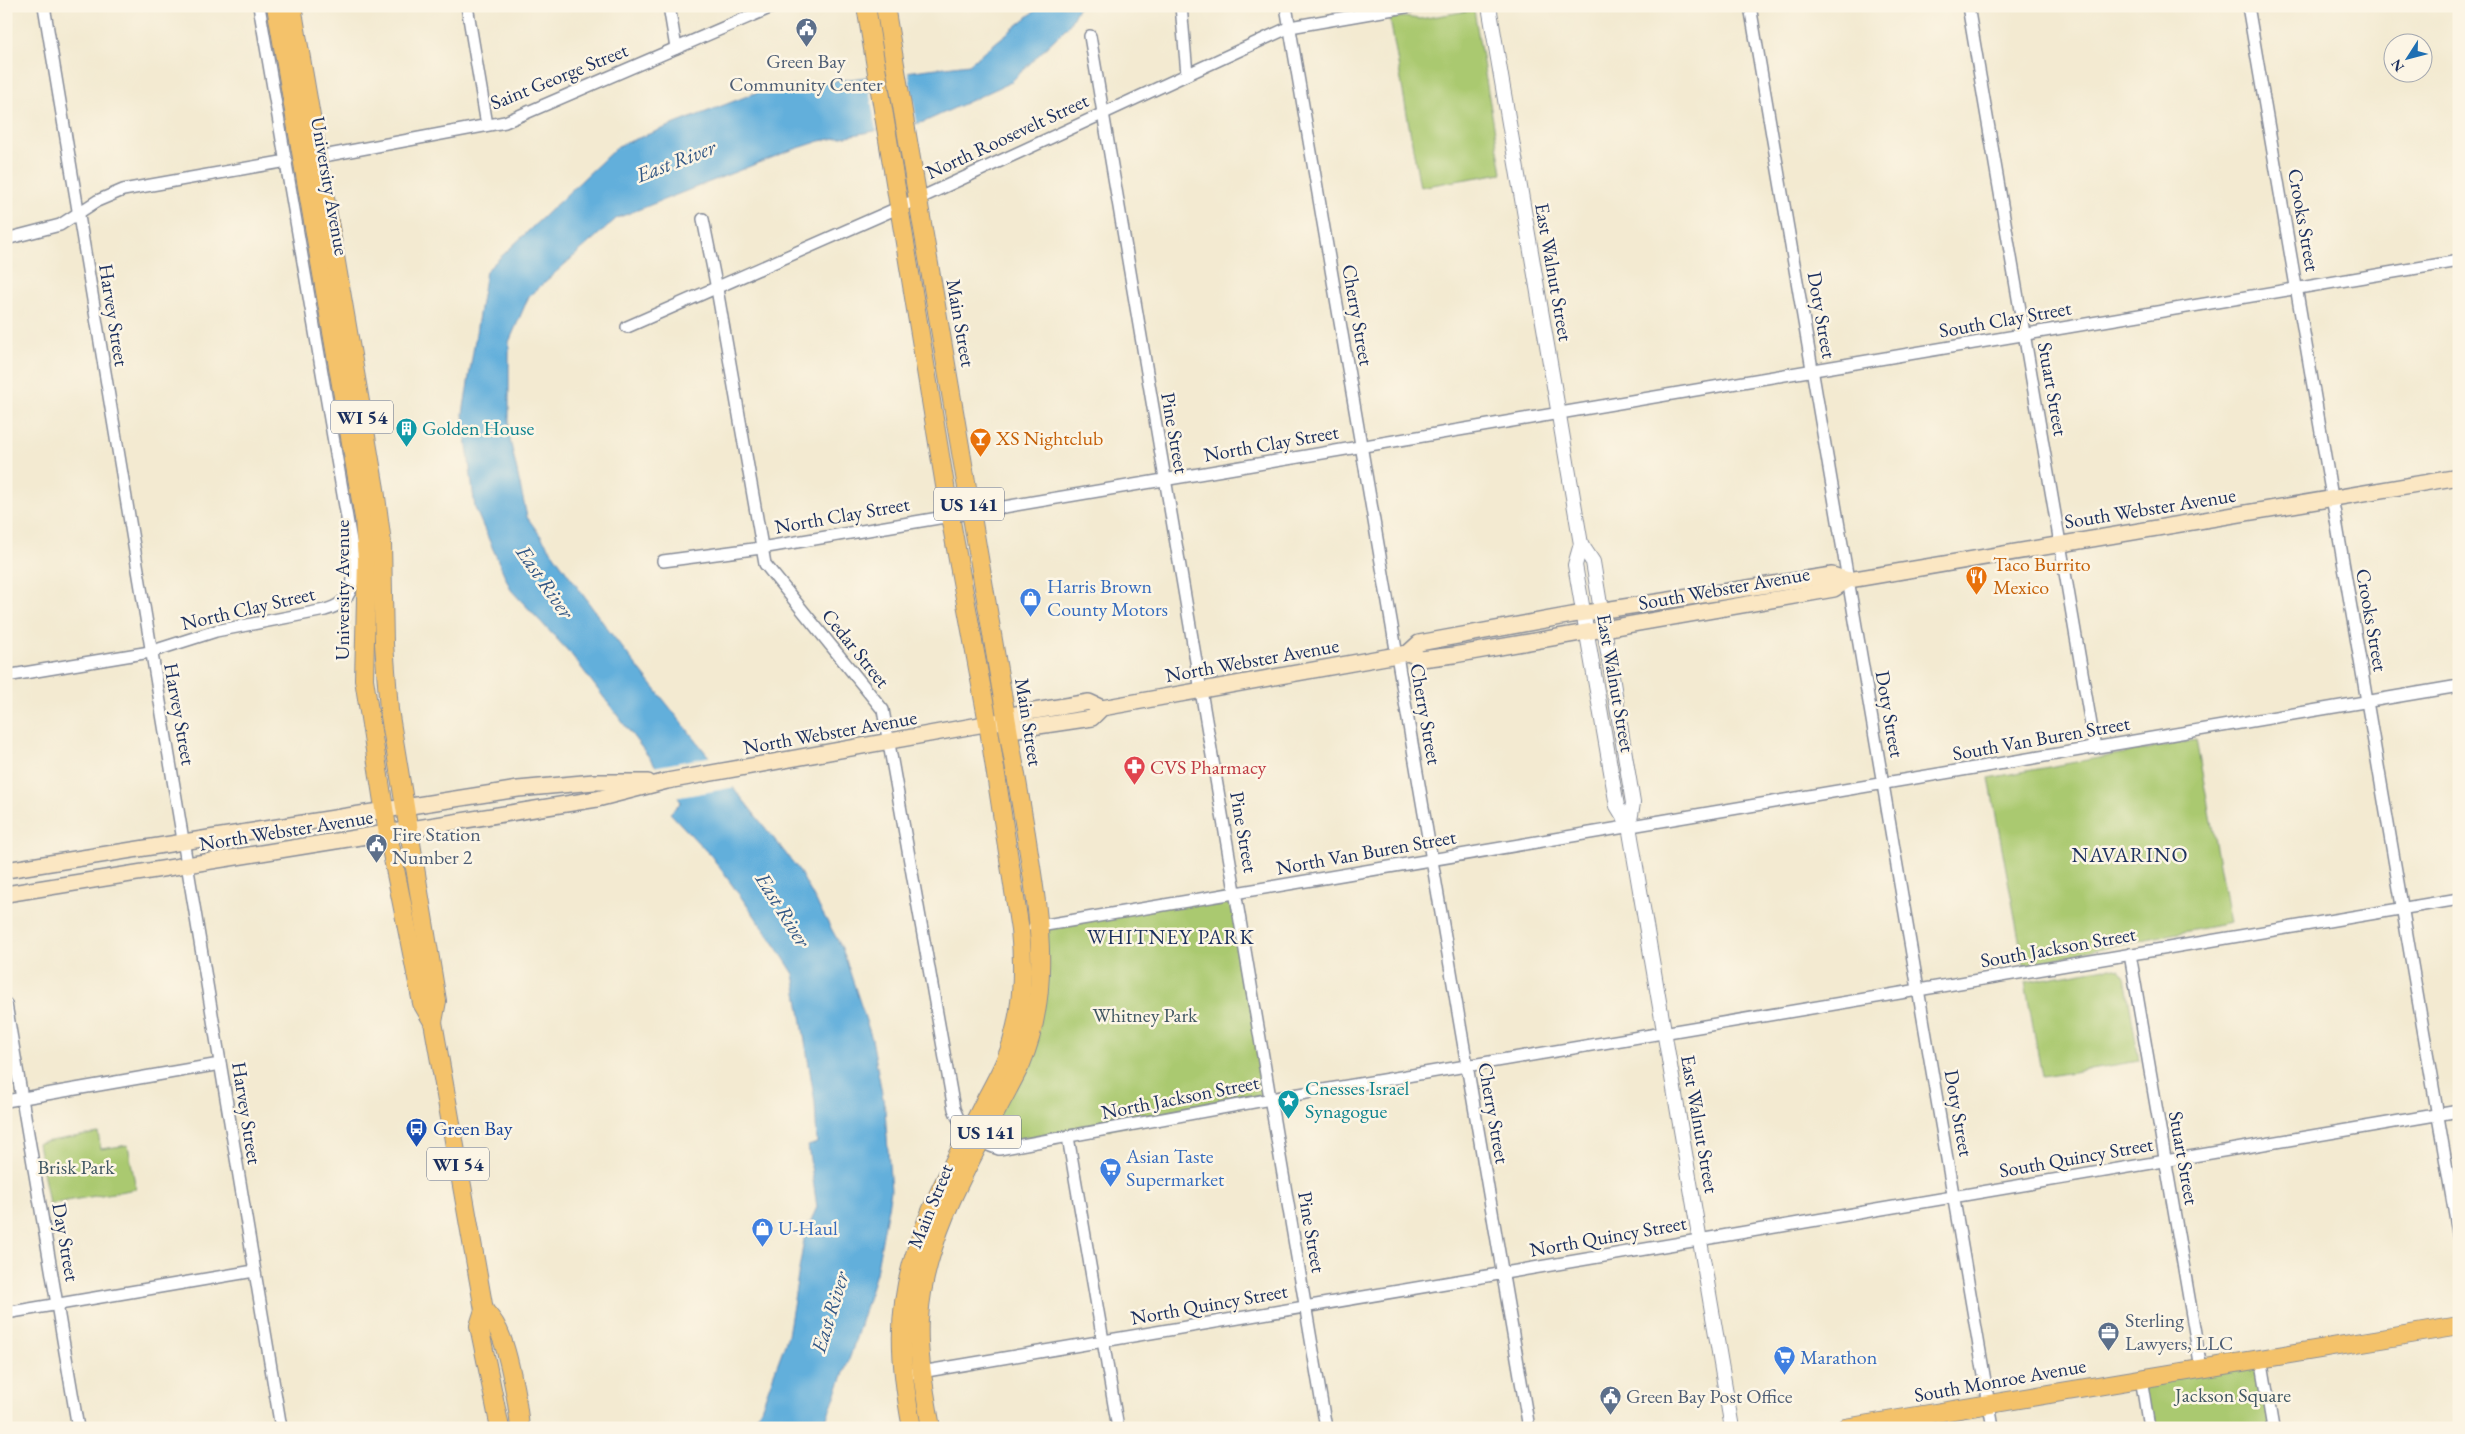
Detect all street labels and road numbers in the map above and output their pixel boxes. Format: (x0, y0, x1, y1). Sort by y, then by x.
street label: Saint George Street (486, 36, 632, 115)
street label: North Roosevelt Street (922, 87, 1093, 185)
street label: University Avenue (305, 114, 355, 258)
street label: Crooks Street (2282, 166, 2326, 274)
street label: East Walnut Street (1529, 201, 1579, 344)
street label: Harvey Street (93, 262, 135, 369)
street label: Cherry Street (1336, 262, 1380, 368)
street label: Doty Street (1802, 269, 1843, 361)
street label: Main Street (940, 277, 982, 370)
street label: South Clay Street (1937, 294, 2074, 343)
street label: Stuart Street (2032, 340, 2074, 439)
street label: Pine Street (1155, 390, 1195, 476)
road number: WI 54 (331, 401, 393, 434)
street label: North Clay Street (1202, 418, 1341, 468)
street label: South Webster Avenue (2062, 482, 2238, 534)
road number: US 141 (934, 488, 1004, 520)
street label: North Clay Street (773, 490, 912, 540)
street label: University Avenue (329, 519, 355, 660)
street label: South Webster Avenue (1636, 560, 1812, 616)
street label: Crooks Street (2350, 566, 2394, 674)
street label: North Clay Street (179, 580, 318, 636)
street label: Cedar Street (816, 603, 896, 693)
street label: East Walnut Street (1591, 612, 1641, 755)
street label: North Webster Avenue (1163, 632, 1341, 688)
street label: Harvey Street (158, 661, 202, 768)
street label: Cherry Street (1404, 661, 1448, 767)
street label: Doty Street (1870, 668, 1911, 760)
street label: Main Street (1009, 676, 1049, 769)
street label: North Webster Avenue (741, 704, 919, 760)
street label: South Van Buren Street (1950, 709, 2132, 766)
street label: Pine Street (1224, 789, 1264, 875)
street label: North Webster Avenue (197, 803, 375, 857)
street label: North Van Buren Street (1274, 823, 1459, 881)
street label: South Jackson Street (1978, 920, 2139, 973)
street label: East Walnut Street (1675, 1053, 1725, 1196)
street label: Harvey Street (226, 1060, 268, 1167)
street label: Cherry Street (1472, 1060, 1516, 1166)
street label: Doty Street (1939, 1067, 1980, 1159)
street label: North Jackson Street (1099, 1069, 1262, 1125)
street label: Stuart Street (2163, 1109, 2205, 1208)
road number: US 141 (951, 1116, 1021, 1148)
street label: South Quincy Street (1997, 1131, 2156, 1183)
road number: WI 54 (427, 1148, 489, 1180)
street label: Main Street (901, 1159, 959, 1252)
street label: Pine Street (1292, 1189, 1332, 1275)
street label: Day Street (46, 1201, 86, 1284)
street label: North Quincy Street (1528, 1209, 1689, 1263)
street label: North Quincy Street (1129, 1277, 1290, 1331)
street label: South Monroe Avenue (1912, 1352, 2088, 1408)

